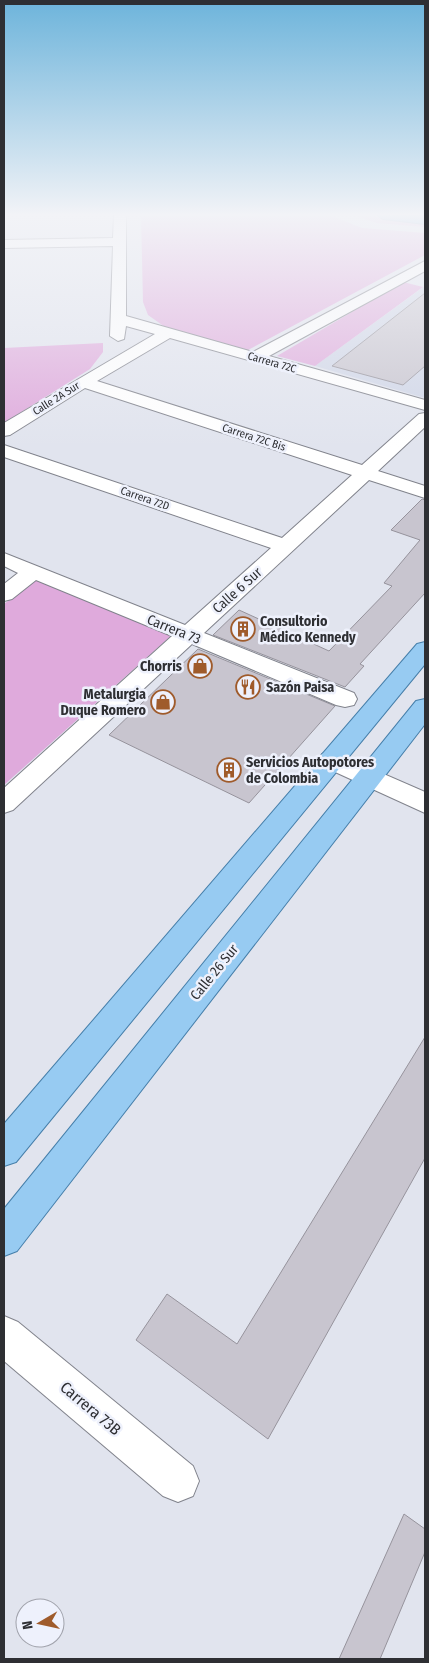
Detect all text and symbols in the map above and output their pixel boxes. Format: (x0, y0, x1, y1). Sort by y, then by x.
street label: Carrera 72C (246, 349, 298, 376)
street label: Calle 2A Sur (30, 379, 82, 418)
street label: Carrera 72C Bis (221, 421, 287, 454)
street label: Carrera 72D (119, 484, 171, 513)
street label: Calle 6 Sur (209, 564, 266, 617)
street label: Carrera 73 (144, 611, 203, 648)
place label: Consultorio Médico Kennedy (260, 613, 356, 646)
building icon: Consultorio Médico Kennedy (230, 616, 256, 642)
shop icon: Chorris (187, 653, 213, 679)
place label: Chorris (140, 658, 182, 675)
restaurant icon: Sazón Paisa (235, 674, 261, 700)
place label: Sazón Paisa (266, 679, 334, 696)
place label: Metalurgia Duque Romero (60, 686, 147, 719)
shop icon: Metalurgia Duque Romero (150, 689, 176, 715)
place label: Servicios Autopotores de Colombia (246, 754, 374, 787)
building icon: Servicios Autopotores de Colombia (216, 757, 242, 783)
street label: Calle 26 Sur (187, 941, 242, 1004)
street label: Carrera 73B (56, 1377, 125, 1439)
north arrow (15, 1598, 65, 1648)
text: N (19, 1619, 37, 1630)

